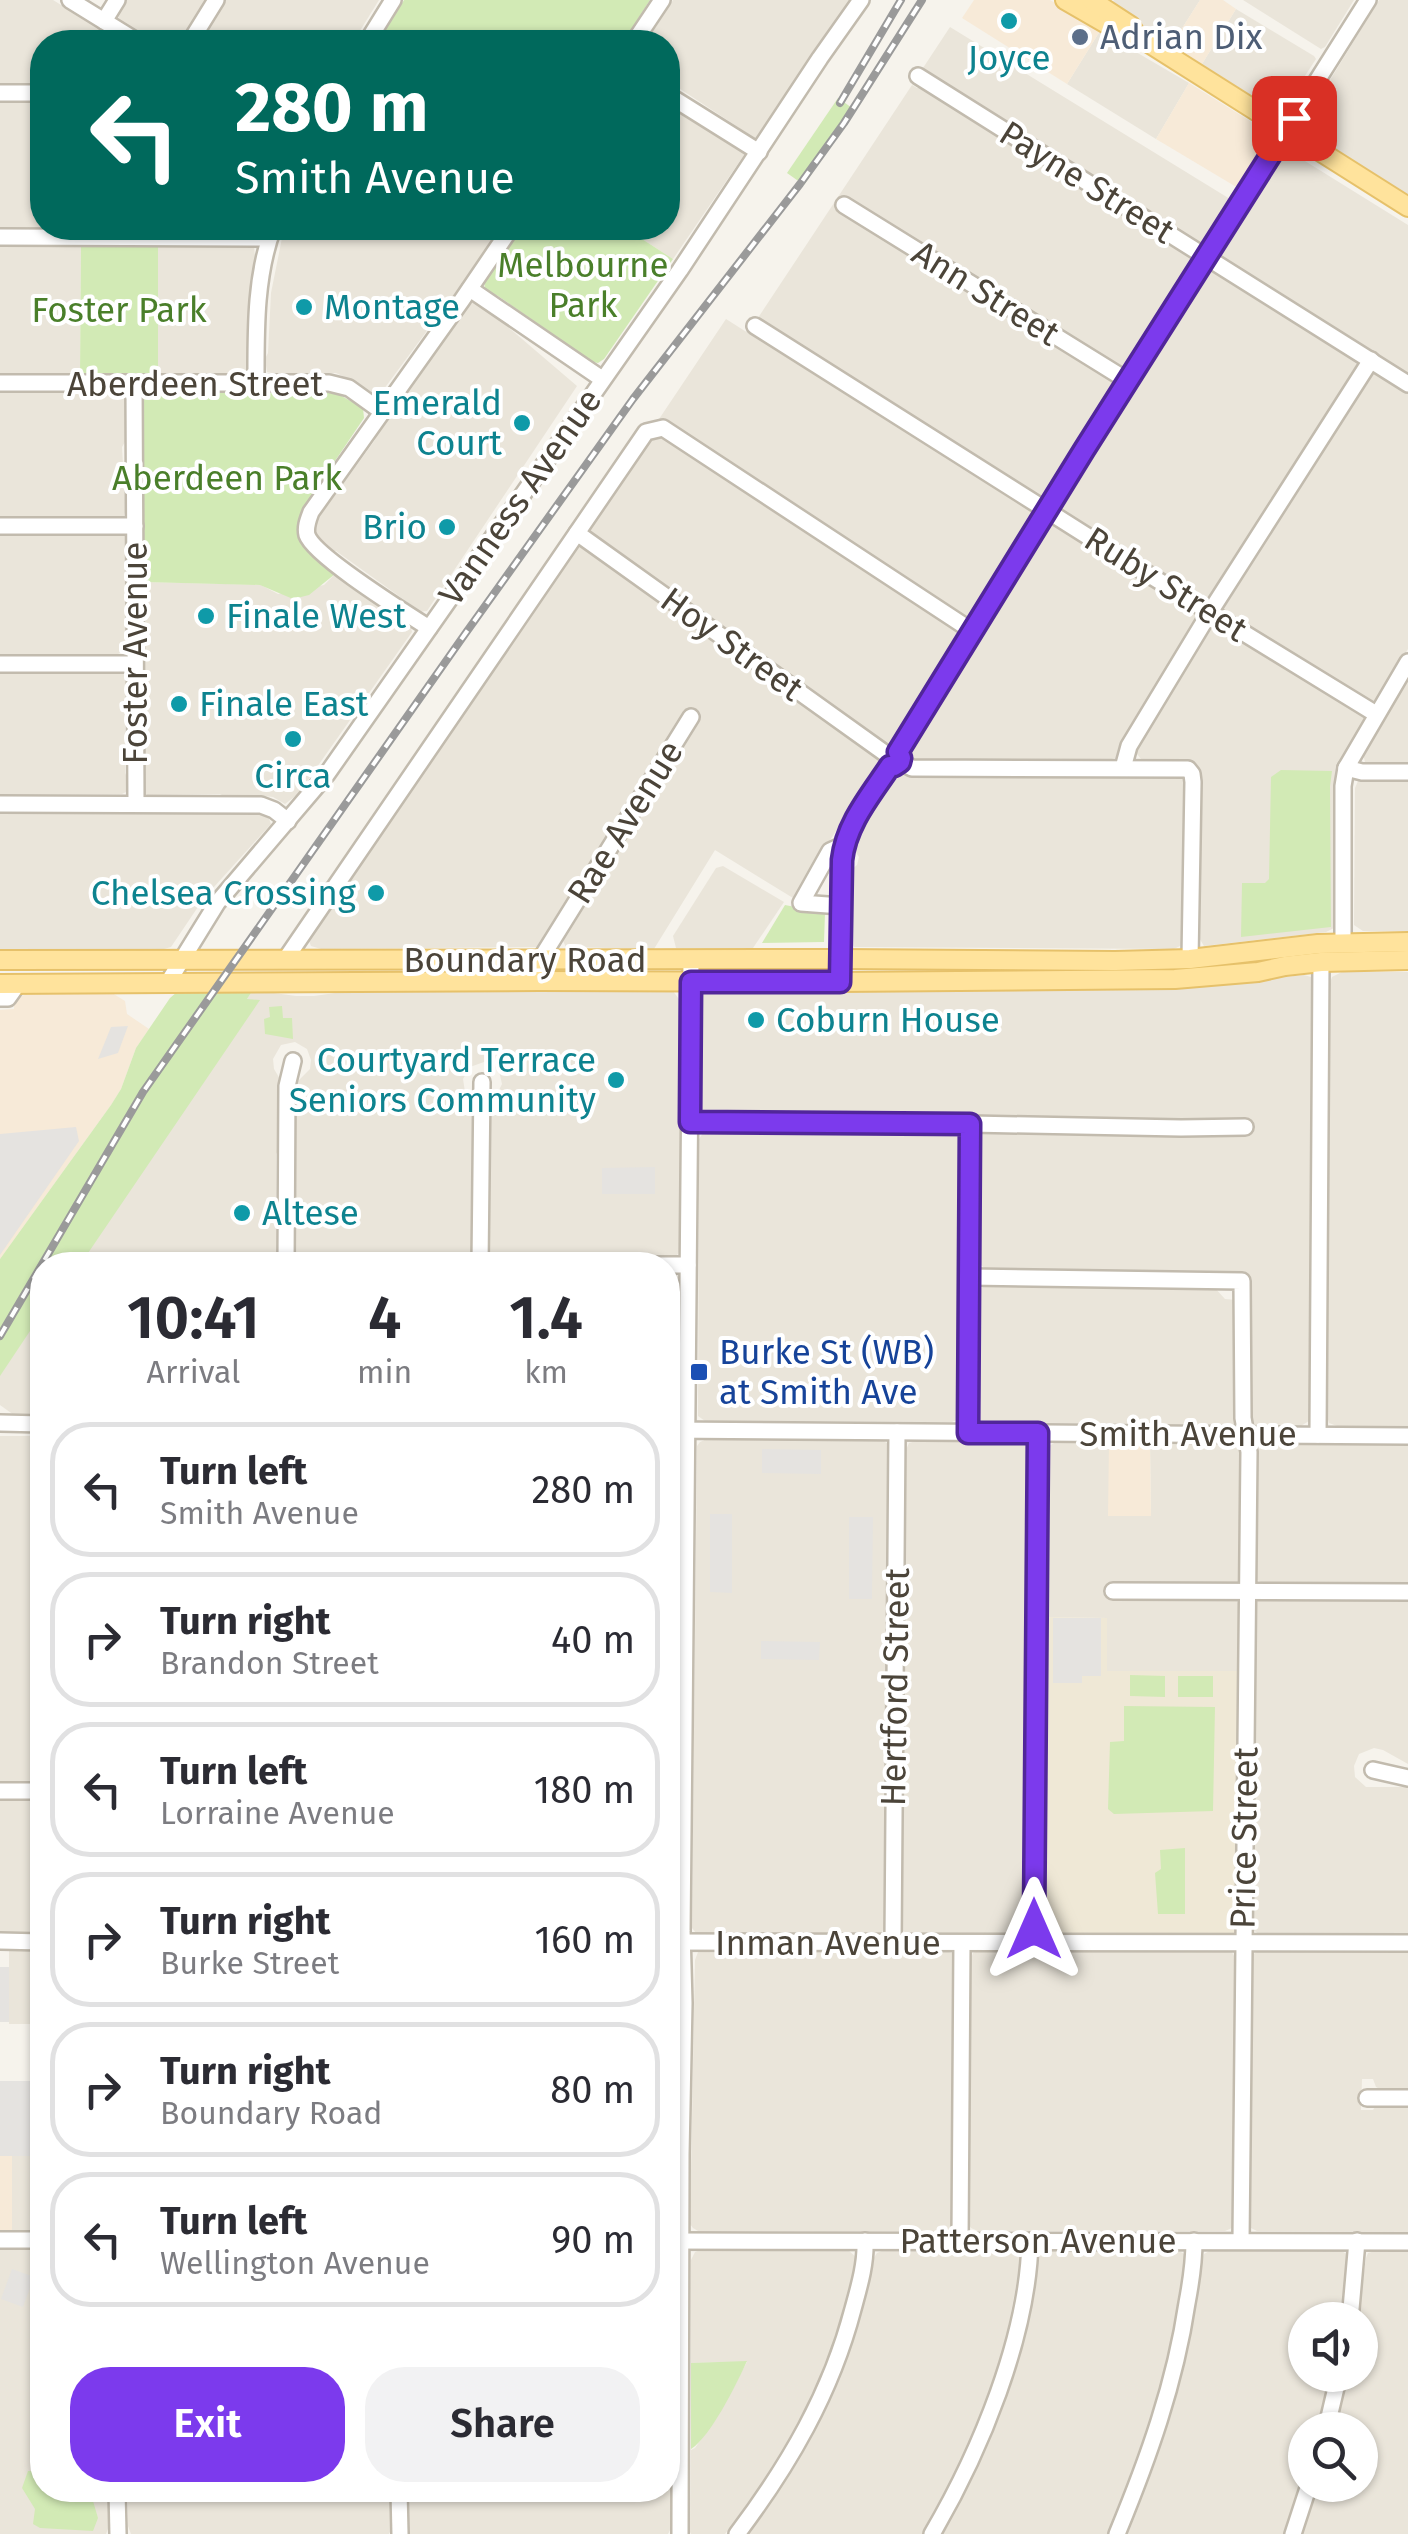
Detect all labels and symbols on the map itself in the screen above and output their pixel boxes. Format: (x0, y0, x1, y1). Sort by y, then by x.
marker: Joyce (998, 10, 1020, 32)
place label: Adrian Dix (1100, 16, 1263, 58)
marker: Adrian Dix (1069, 26, 1091, 48)
place label: Joyce (967, 37, 1051, 79)
pin (1252, 76, 1337, 161)
street label: Payne Street (992, 112, 1182, 252)
street label: Ann Street (905, 231, 1068, 355)
park label: Melbourne Park (497, 244, 669, 326)
place label: Montage (324, 286, 460, 328)
park label: Foster Park (31, 289, 207, 331)
marker: Montage (293, 296, 315, 318)
street label: Aberdeen Street (67, 363, 323, 405)
street label: Vanness Avenue (430, 381, 610, 613)
place label: Emerald Court (373, 382, 502, 464)
marker: Emerald Court (511, 412, 533, 434)
park label: Aberdeen Park (112, 457, 342, 499)
place label: Brio (362, 506, 427, 548)
marker: Brio (436, 516, 458, 538)
street label: Ruby Street (1077, 518, 1255, 651)
street label: Foster Avenue (114, 542, 156, 764)
street label: Hoy Street (653, 578, 812, 710)
place label: Finale West (226, 595, 406, 637)
marker: Finale West (195, 605, 217, 627)
place label: Finale East (199, 683, 369, 725)
marker: Finale East (168, 693, 190, 715)
marker: Circa (282, 728, 304, 750)
street label: Rae Avenue (558, 733, 692, 911)
place label: Circa (254, 755, 332, 797)
place label: Chelsea Crossing (91, 872, 357, 914)
marker: Chelsea Crossing (365, 882, 387, 904)
street label: Boundary Road (403, 939, 647, 981)
place label: Coburn House (776, 999, 1000, 1041)
marker: Coburn House (745, 1009, 767, 1031)
place label: Courtyard Terrace Seniors Community (289, 1039, 596, 1121)
marker: Courtyard Terrace Seniors Community (605, 1069, 627, 1091)
place label: Altese (262, 1192, 359, 1234)
marker: Altese (231, 1202, 253, 1224)
place label: Burke St (WB) at Smith Ave (719, 1331, 934, 1413)
marker: Burke St (WB) at Smith Ave (688, 1361, 710, 1383)
street label: Smith Avenue (1079, 1413, 1297, 1455)
street label: Hertford Street (872, 1567, 918, 1807)
street label: Price Street (1221, 1746, 1267, 1930)
position arrow (982, 1877, 1086, 1981)
street label: Inman Avenue (715, 1922, 941, 1964)
street label: Patterson Avenue (900, 2220, 1177, 2262)

